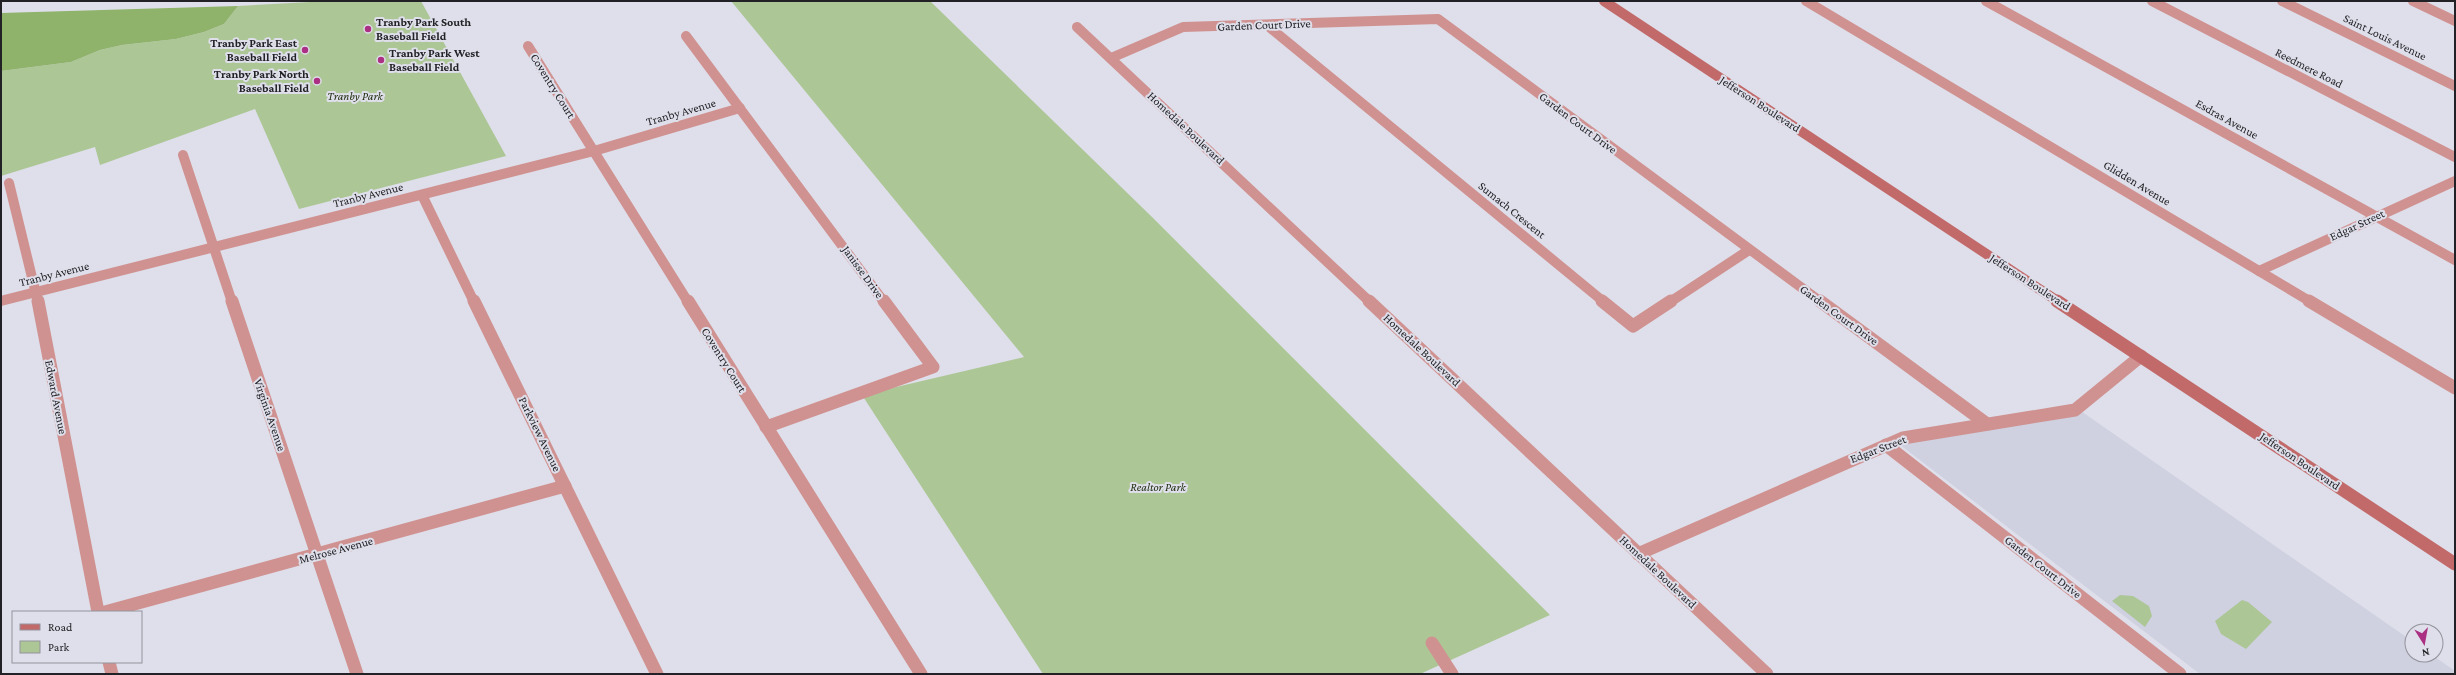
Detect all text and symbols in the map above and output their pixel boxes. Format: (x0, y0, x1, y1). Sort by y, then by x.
street label: Saint Louis Avenue (2341, 11, 2429, 63)
place label: Tranby Park South Baseball Field (376, 15, 471, 43)
street label: Garden Court Drive (1217, 16, 1311, 34)
marker: Tranby Park South Baseball Field (363, 24, 373, 34)
place label: Tranby Park East Baseball Field (210, 36, 298, 64)
marker: Tranby Park East Baseball Field (300, 45, 310, 55)
street label: Reedmere Road (2273, 45, 2346, 91)
place label: Tranby Park West Baseball Field (389, 46, 480, 74)
street label: Coventry Court (528, 51, 579, 122)
marker: Tranby Park West Baseball Field (376, 55, 386, 65)
place label: Tranby Park North Baseball Field (214, 67, 309, 95)
street label: Jefferson Boulevard (1716, 72, 1804, 136)
marker: Tranby Park North Baseball Field (312, 76, 322, 86)
park label: Tranby Park (327, 89, 384, 103)
street label: Homedale Boulevard (1145, 89, 1228, 168)
street label: Garden Court Drive (1537, 89, 1619, 157)
street label: Tranby Avenue (645, 95, 717, 129)
street label: Esdras Avenue (2193, 96, 2261, 142)
street label: Glidden Avenue (2101, 157, 2173, 209)
street label: Sumach Crescent (1476, 179, 1549, 242)
street label: Tranby Avenue (331, 180, 405, 210)
street label: Edgar Street (2327, 206, 2388, 244)
street label: Janisse Drive (839, 242, 887, 301)
street label: Jefferson Boulevard (1986, 250, 2074, 314)
street label: Tranby Avenue (17, 259, 91, 289)
street label: Garden Court Drive (1797, 282, 1881, 348)
street label: Homedale Boulevard (1381, 311, 1464, 390)
street label: Coventry Court (699, 325, 750, 396)
street label: Edward Avenue (42, 359, 70, 435)
street label: Virginia Avenue (251, 377, 289, 453)
street label: Parkview Avenue (516, 394, 564, 474)
street label: Jefferson Boulevard (2257, 429, 2343, 493)
street label: Edgar Street (1848, 432, 1909, 466)
park label: Realtor Park (1130, 480, 1187, 494)
street label: Melrose Avenue (298, 533, 374, 567)
street label: Homedale Boulevard (1617, 533, 1700, 612)
street label: Garden Court Drive (2002, 533, 2084, 601)
legend (12, 611, 142, 663)
text: Road (48, 620, 73, 634)
north arrow (2404, 623, 2444, 663)
text: Park (48, 640, 70, 654)
text: N (2421, 646, 2431, 660)

